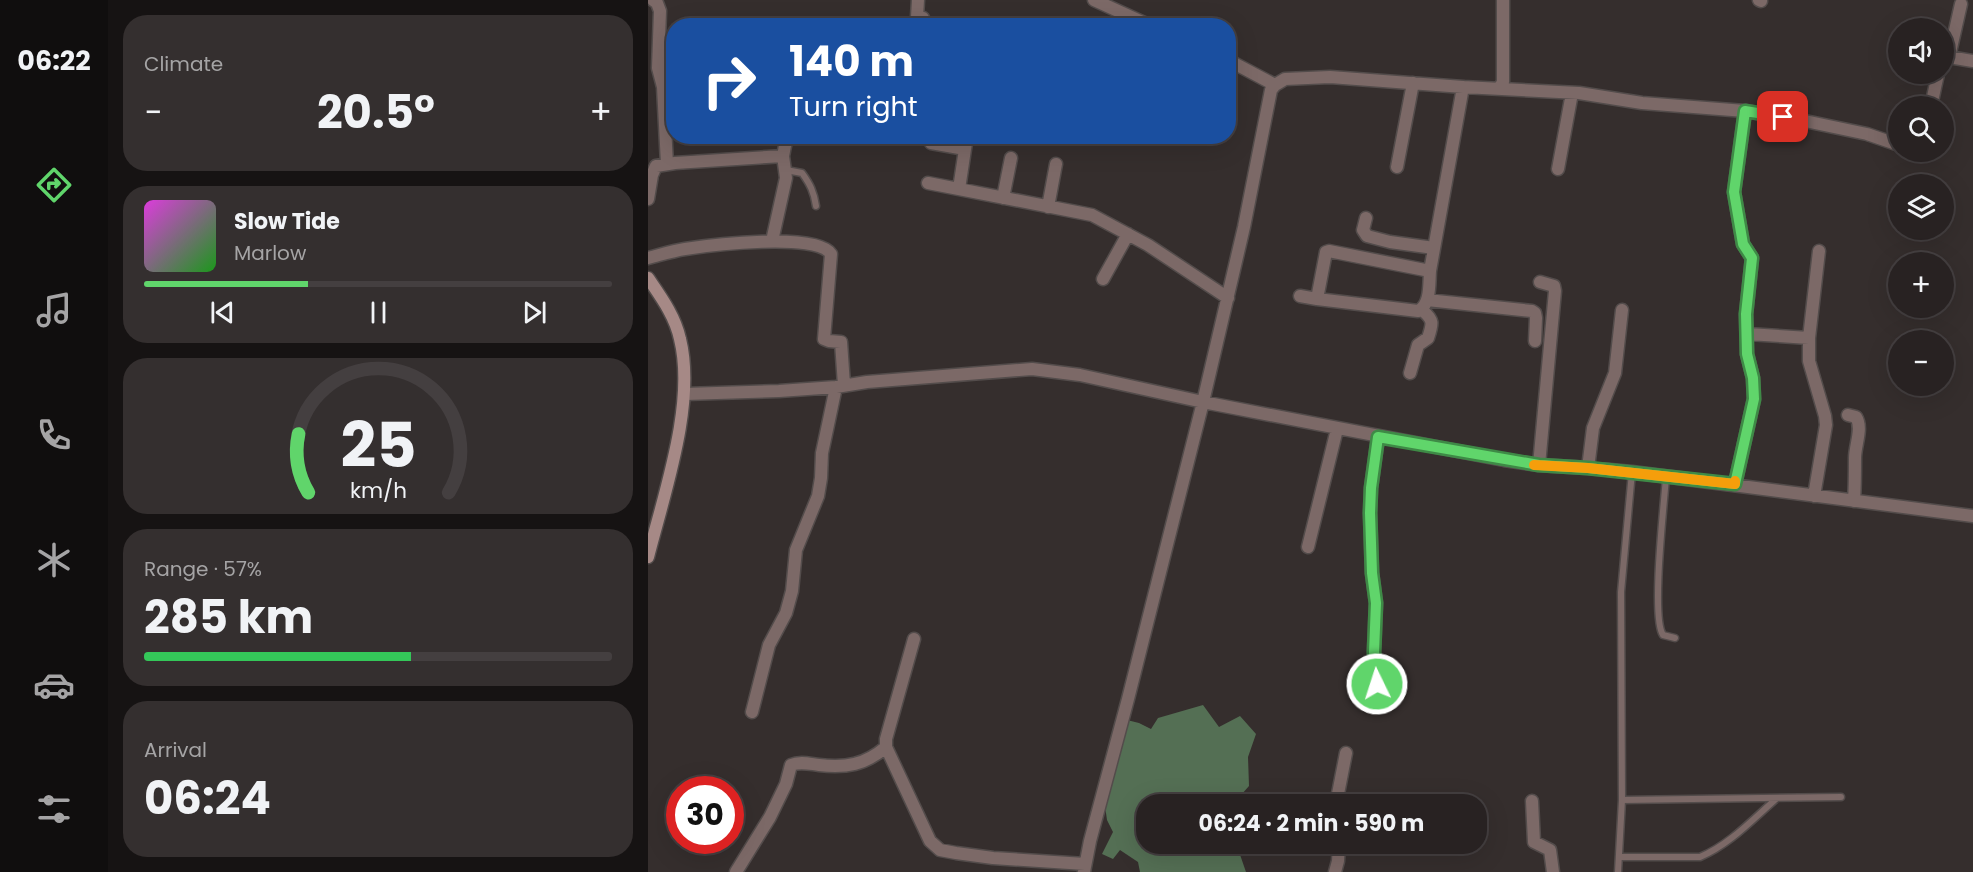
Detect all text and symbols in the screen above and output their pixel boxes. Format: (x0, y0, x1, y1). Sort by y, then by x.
map controls (1888, 18, 1954, 396)
button: sound (1888, 18, 1954, 84)
text: 140 m (789, 32, 914, 91)
text: 06:22 (17, 42, 91, 79)
icon: right (690, 42, 768, 120)
text: Climate (144, 50, 223, 78)
text: 20.5° (317, 81, 435, 144)
text: Turn right (789, 88, 918, 125)
text: − (144, 89, 162, 136)
text: + (589, 89, 612, 136)
pin (1757, 91, 1808, 142)
button: search (1888, 96, 1954, 162)
icon: arrive (1766, 100, 1799, 133)
icon: directions (33, 164, 75, 206)
button: layers (1888, 174, 1954, 240)
text: Slow Tide (234, 206, 340, 237)
text: Marlow (234, 239, 306, 267)
button: + (1888, 252, 1954, 318)
icon: music (33, 289, 75, 331)
icon: previous (206, 296, 239, 329)
icon: pause (362, 296, 395, 329)
icon: next (518, 296, 551, 329)
button: − (1888, 330, 1954, 396)
text: 25 (340, 401, 416, 489)
icon: phone (33, 414, 75, 456)
text: km/h (349, 475, 407, 506)
icon: climate (33, 539, 75, 581)
text: Range · 57% (144, 555, 262, 583)
text: 285 km (144, 586, 313, 649)
position arrow (1345, 652, 1409, 716)
icon: car (33, 664, 75, 706)
text: Arrival (144, 736, 207, 764)
text: 06:24 (144, 767, 271, 830)
speed limit sign: 30 (666, 776, 744, 854)
icon: filters (33, 788, 75, 830)
text: 06:24 · 2 min · 590 m (1199, 808, 1424, 839)

